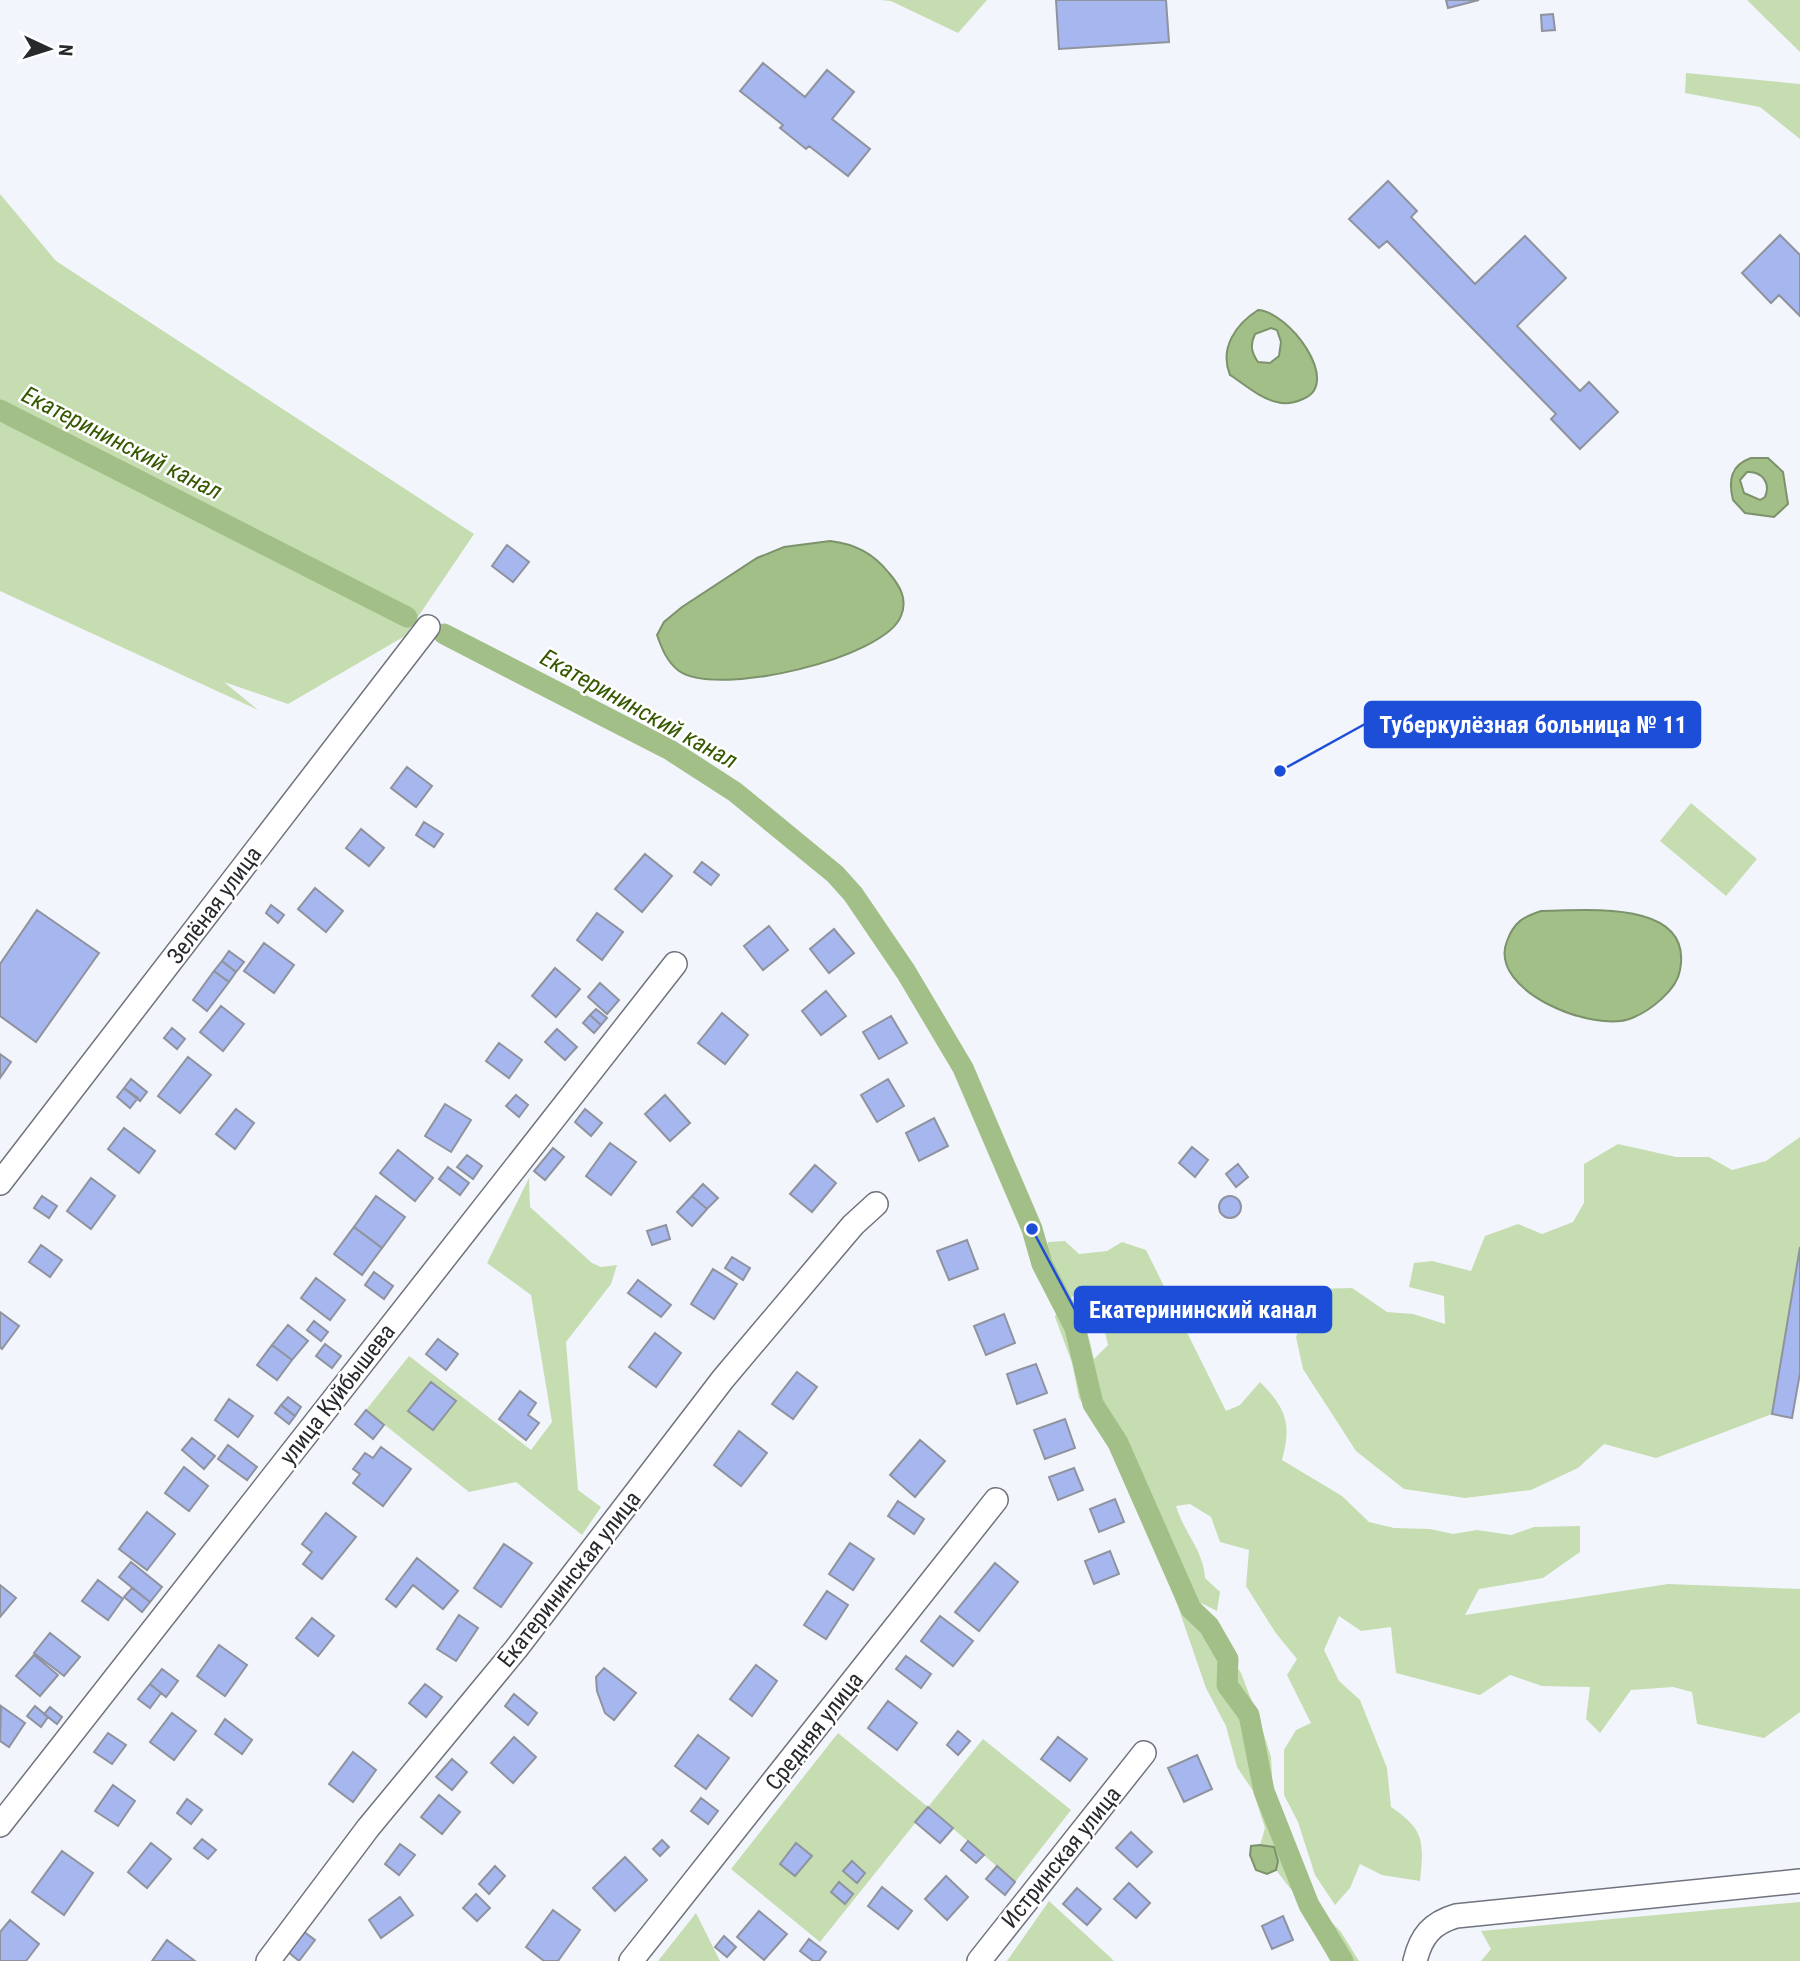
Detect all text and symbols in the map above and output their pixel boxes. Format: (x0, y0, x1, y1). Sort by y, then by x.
north arrow (14, 14, 84, 84)
text: N (54, 44, 77, 57)
water label: Екатерининский канал (17, 380, 227, 506)
water label: Екатерининский канал (536, 643, 742, 775)
callout: Туберкулёзная больница № 11 (1365, 702, 1700, 747)
text: Туберкулёзная больница № 11 (1379, 711, 1687, 739)
street label: Зелёная улица (162, 841, 267, 969)
callout: Екатерининский канал (1075, 1287, 1331, 1332)
text: Екатерининский канал (1089, 1296, 1317, 1324)
street label: улица Куйбышева (274, 1319, 401, 1470)
street label: Екатерининская улица (492, 1486, 646, 1673)
street label: Средняя улица (760, 1667, 869, 1796)
street label: Истринская улица (996, 1781, 1127, 1933)

